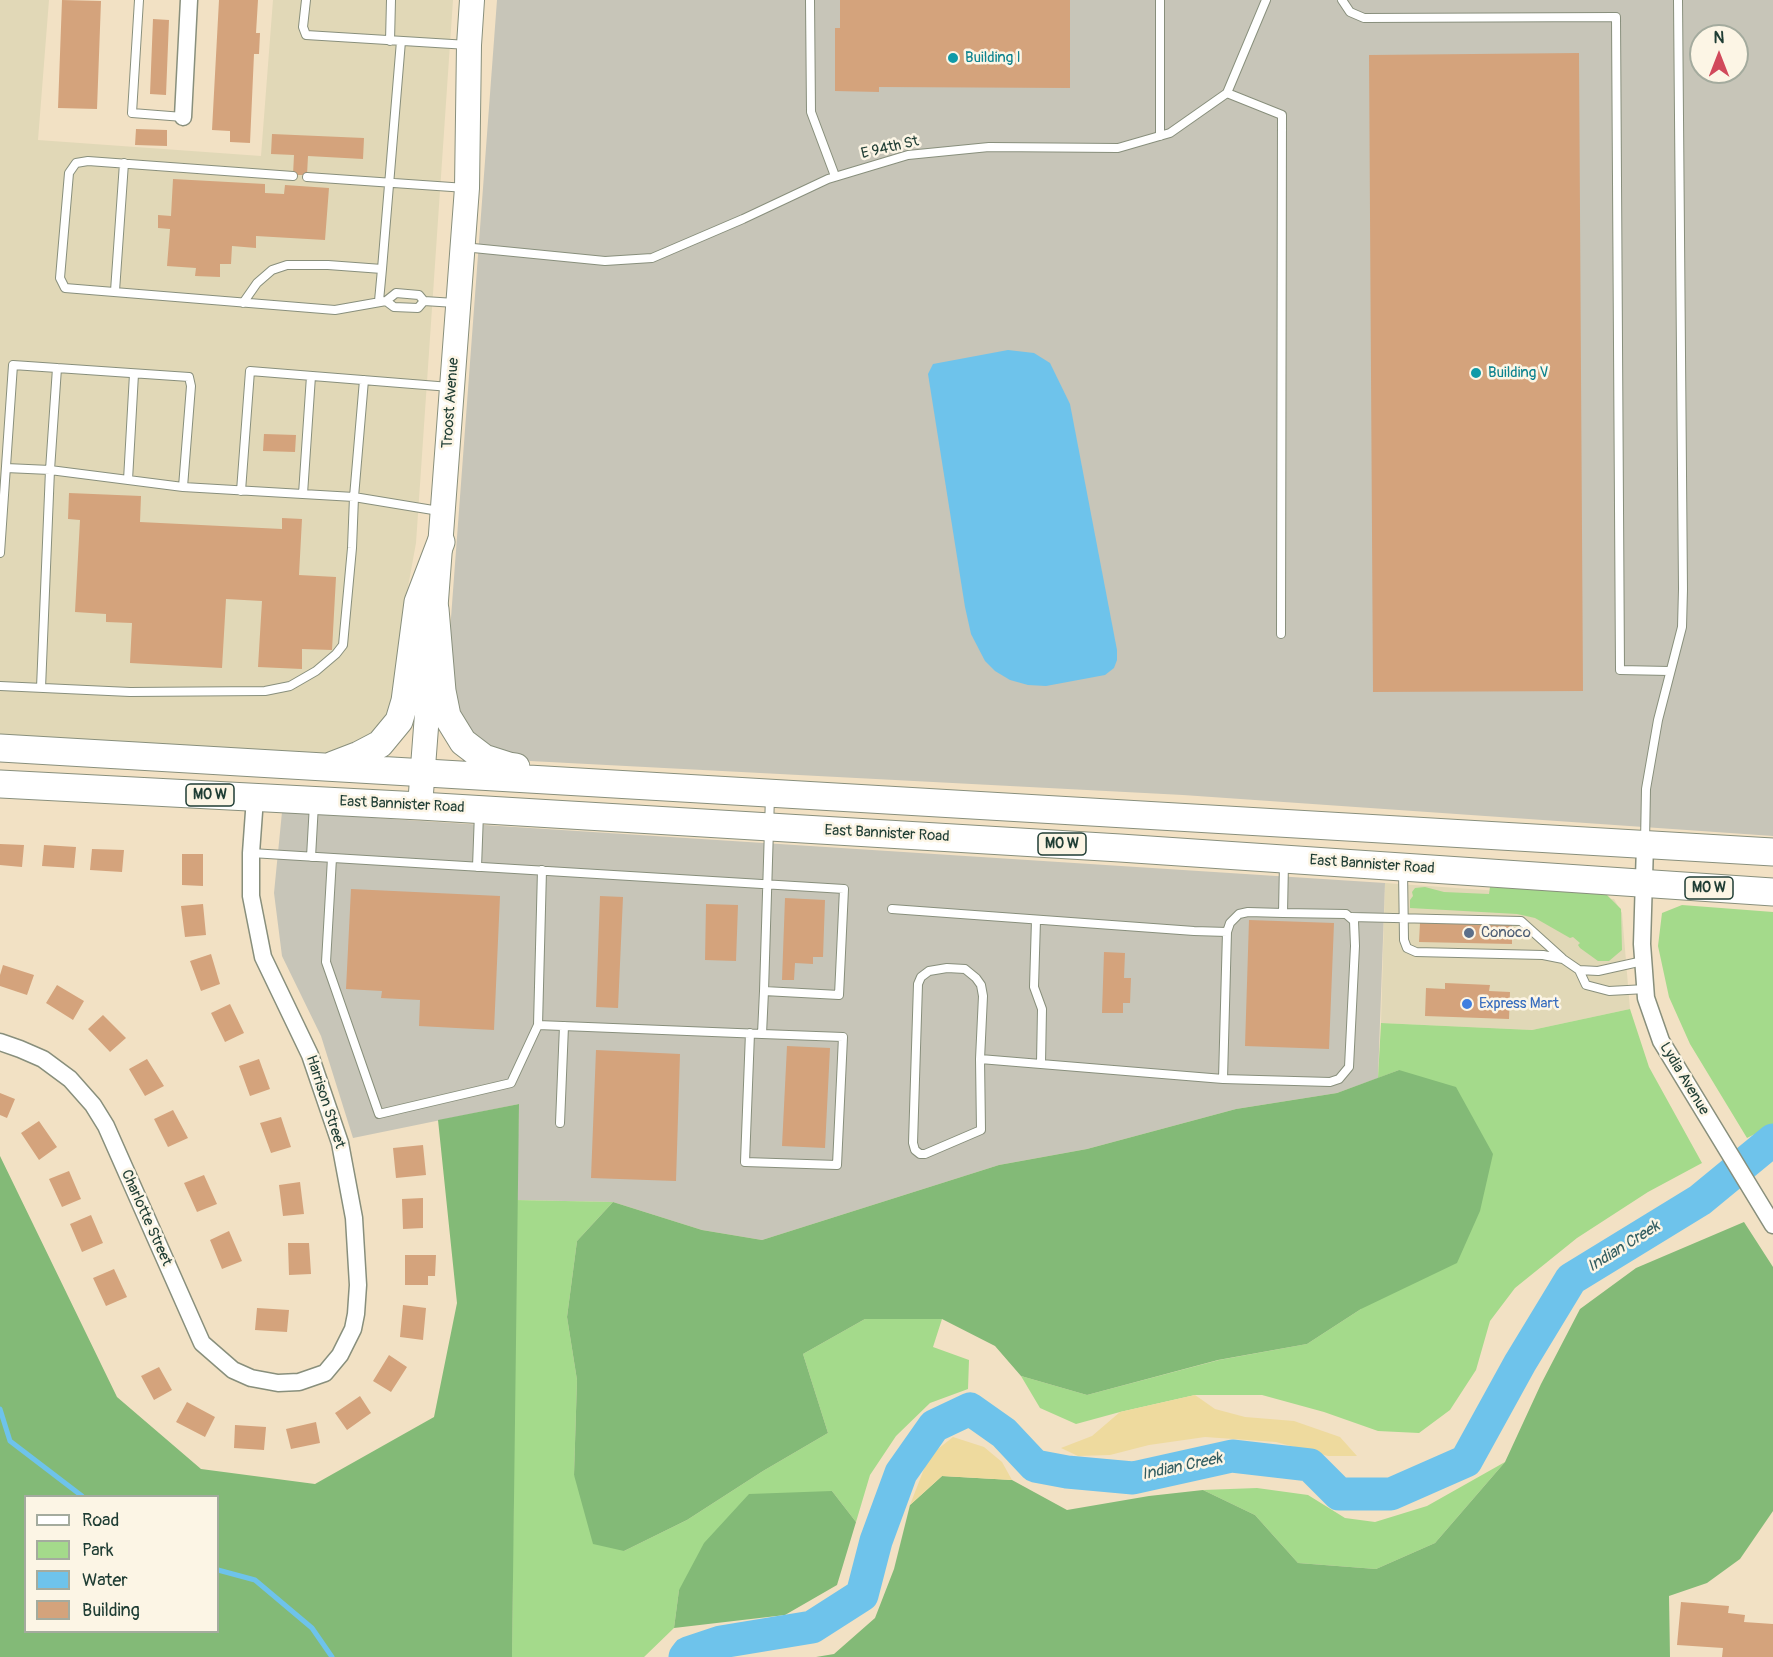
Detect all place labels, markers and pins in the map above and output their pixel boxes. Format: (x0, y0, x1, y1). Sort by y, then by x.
place label: Building I (965, 49, 1021, 67)
marker: Building I (946, 51, 960, 65)
place label: Building V (1488, 364, 1548, 382)
marker: Building V (1469, 366, 1483, 380)
place label: Conoco (1481, 924, 1531, 942)
marker: Conoco (1462, 926, 1476, 940)
place label: Express Mart (1479, 995, 1559, 1013)
marker: Express Mart (1460, 997, 1474, 1011)

